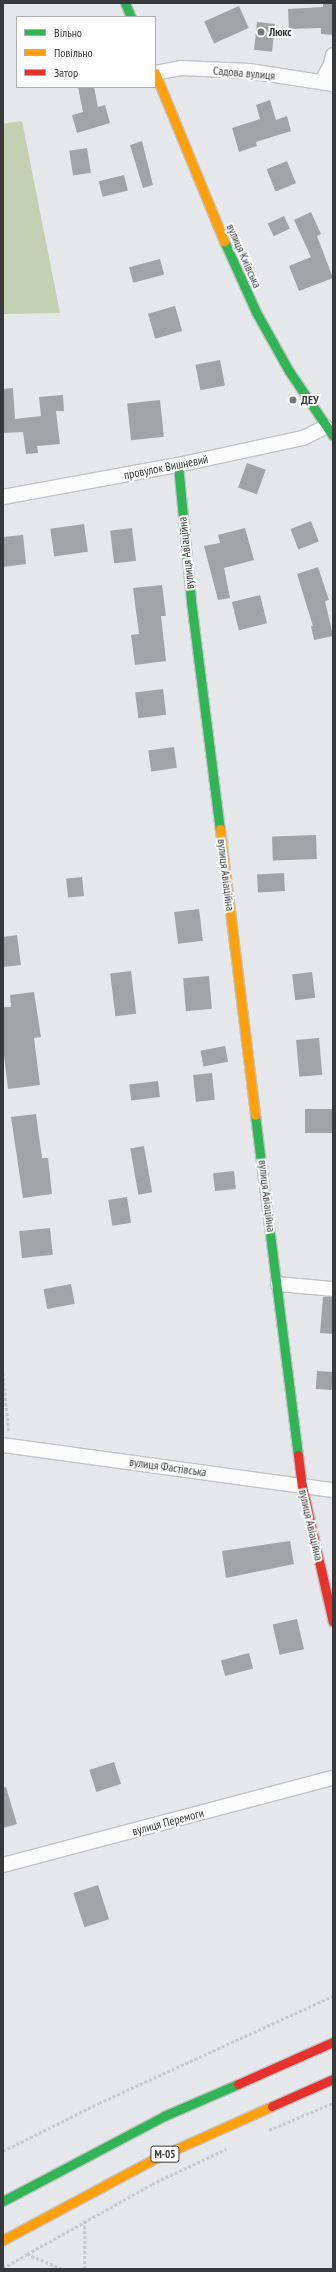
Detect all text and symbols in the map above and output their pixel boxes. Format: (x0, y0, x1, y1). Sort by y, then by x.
legend (16, 16, 156, 88)
text: Вільно (54, 25, 82, 40)
place label: Люкс (269, 25, 292, 39)
marker: Люкс (256, 27, 266, 37)
text: Повільно (54, 45, 93, 60)
street label: Садова вулиця (212, 63, 276, 83)
text: Затор (54, 65, 78, 80)
street label: вулиця Київська (223, 222, 265, 290)
place label: ДЕУ (301, 393, 319, 407)
marker: ДЕУ (288, 395, 298, 405)
street label: провулок Вишневий (123, 452, 209, 482)
street label: вулиця Авіаційна (175, 516, 197, 590)
street label: вулиця Авіаційна (214, 838, 238, 912)
street label: вулиця Авіаційна (255, 1159, 279, 1233)
street label: вулиця Фастівська (128, 1454, 208, 1480)
street label: вулиця Авіаційна (296, 1488, 326, 1562)
street label: вулиця Перемоги (131, 1806, 205, 1838)
road number: М-05 (150, 2145, 180, 2163)

